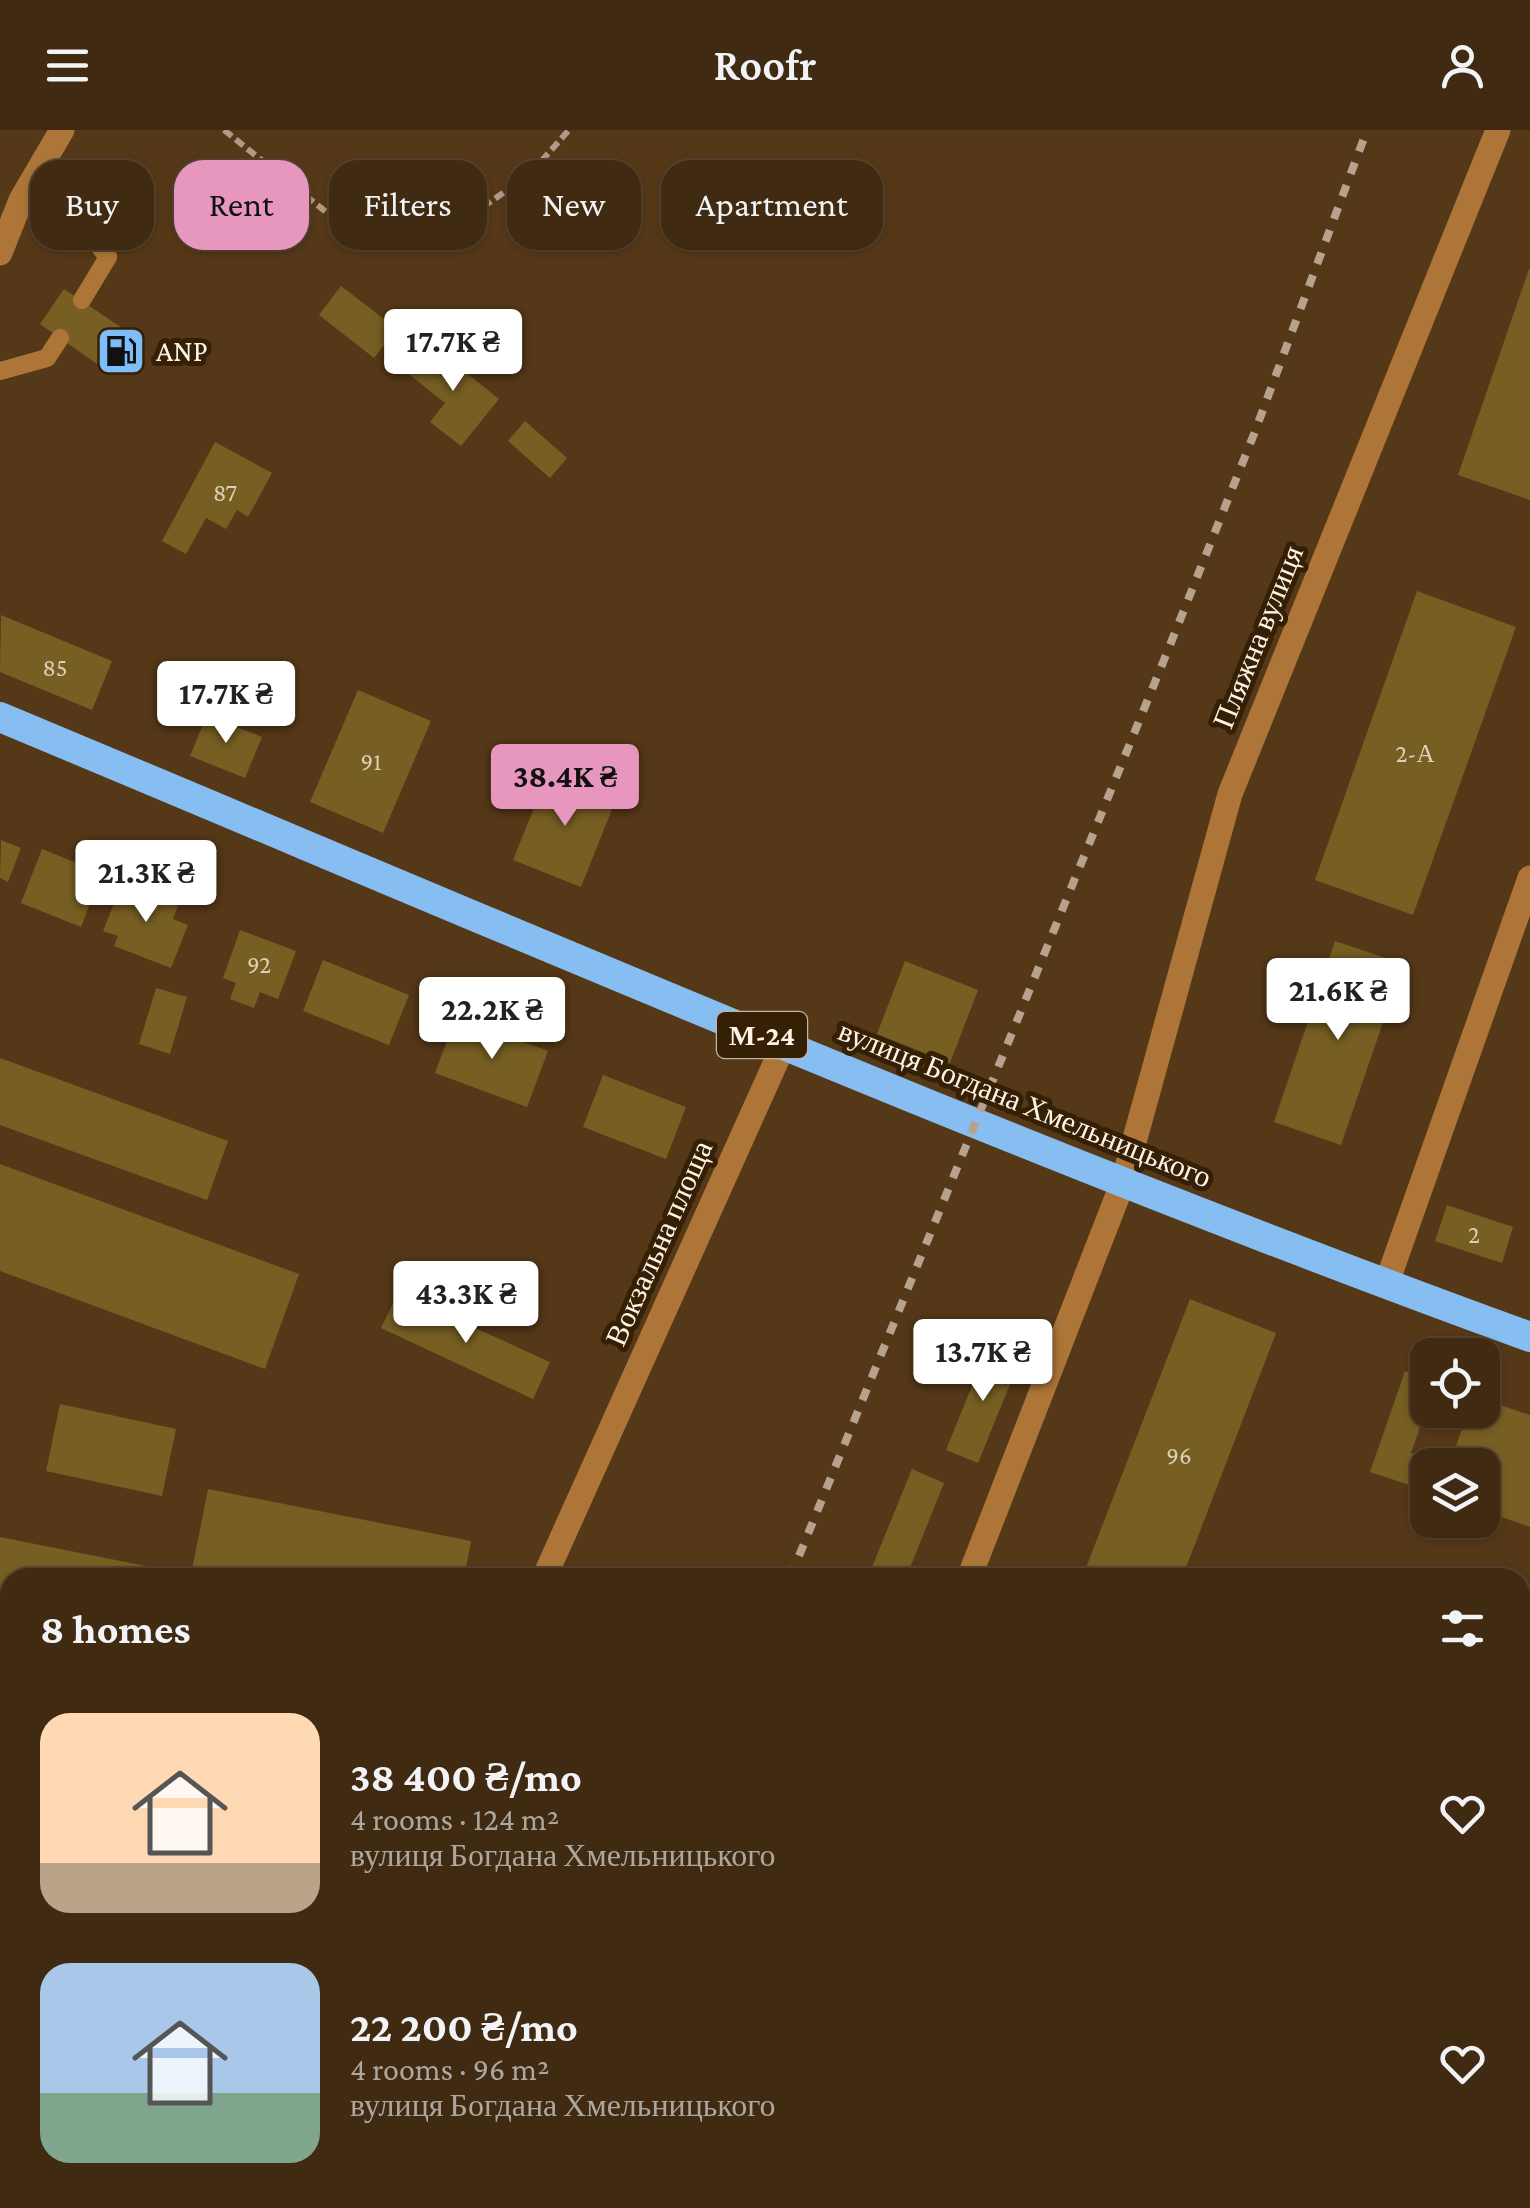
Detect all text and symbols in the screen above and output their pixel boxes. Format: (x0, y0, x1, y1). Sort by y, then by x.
icon: menu (40, 38, 95, 93)
icon: person (1435, 38, 1490, 93)
text: Roofr (713, 40, 817, 90)
chip: Buy (30, 160, 154, 250)
chip: Rent (174, 160, 309, 250)
chip: Filters (329, 160, 487, 250)
chip: New (507, 160, 641, 250)
chip: Apartment (661, 160, 883, 250)
pin: 17.7K ₴ (361, 309, 545, 394)
text: 17.7K ₴ (406, 323, 500, 359)
fuel station icon: ANP (95, 325, 147, 377)
place label: ANP (156, 334, 208, 367)
house number: 87 (213, 479, 237, 506)
street label: Пляжна вулиця (1206, 541, 1309, 733)
house number: 85 (43, 654, 67, 681)
pin: 17.7K ₴ (134, 661, 318, 746)
text: 17.7K ₴ (179, 675, 273, 711)
house number: 2-А (1395, 740, 1435, 767)
pin: 38.4K ₴ (473, 744, 657, 829)
house number: 91 (361, 748, 382, 775)
text: 38.4K ₴ (513, 758, 617, 794)
pin: 21.3K ₴ (54, 840, 238, 925)
text: 21.3K ₴ (97, 854, 195, 890)
house number: 92 (247, 951, 271, 978)
pin: 21.6K ₴ (1246, 958, 1430, 1043)
text: 21.6K ₴ (1289, 972, 1387, 1008)
pin: 22.2K ₴ (400, 977, 584, 1062)
text: 22.2K ₴ (441, 991, 543, 1027)
road number: М-24 (717, 1012, 807, 1058)
street label: вулиця Богдана Хмельницького (834, 1014, 1216, 1194)
street label: Вокзальна площа (599, 1135, 719, 1350)
house number: 2 (1468, 1221, 1480, 1248)
pin: 43.3K ₴ (374, 1261, 558, 1346)
text: 43.3K ₴ (415, 1275, 517, 1311)
pin: 13.7K ₴ (891, 1319, 1075, 1404)
text: 13.7K ₴ (935, 1333, 1031, 1369)
map controls (1410, 1338, 1500, 1538)
button: locate (1410, 1338, 1500, 1428)
house number: 96 (1166, 1442, 1192, 1469)
button: layers (1410, 1448, 1500, 1538)
icon: filters (1435, 1601, 1490, 1656)
text: 8 homes (40, 1605, 191, 1652)
icon: home (120, 1753, 240, 1873)
text: 38 400 ₴/mo (350, 1753, 582, 1800)
icon: heart (1435, 1786, 1490, 1841)
text: 4 rooms · 124 m² (350, 1801, 559, 1837)
text: вулиця Богдана Хмельницького (350, 1837, 776, 1873)
icon: home (120, 2003, 240, 2123)
text: 22 200 ₴/mo (350, 2003, 578, 2050)
icon: heart (1435, 2036, 1490, 2091)
text: 4 rooms · 96 m² (350, 2051, 549, 2087)
text: вулиця Богдана Хмельницького (350, 2087, 776, 2123)

